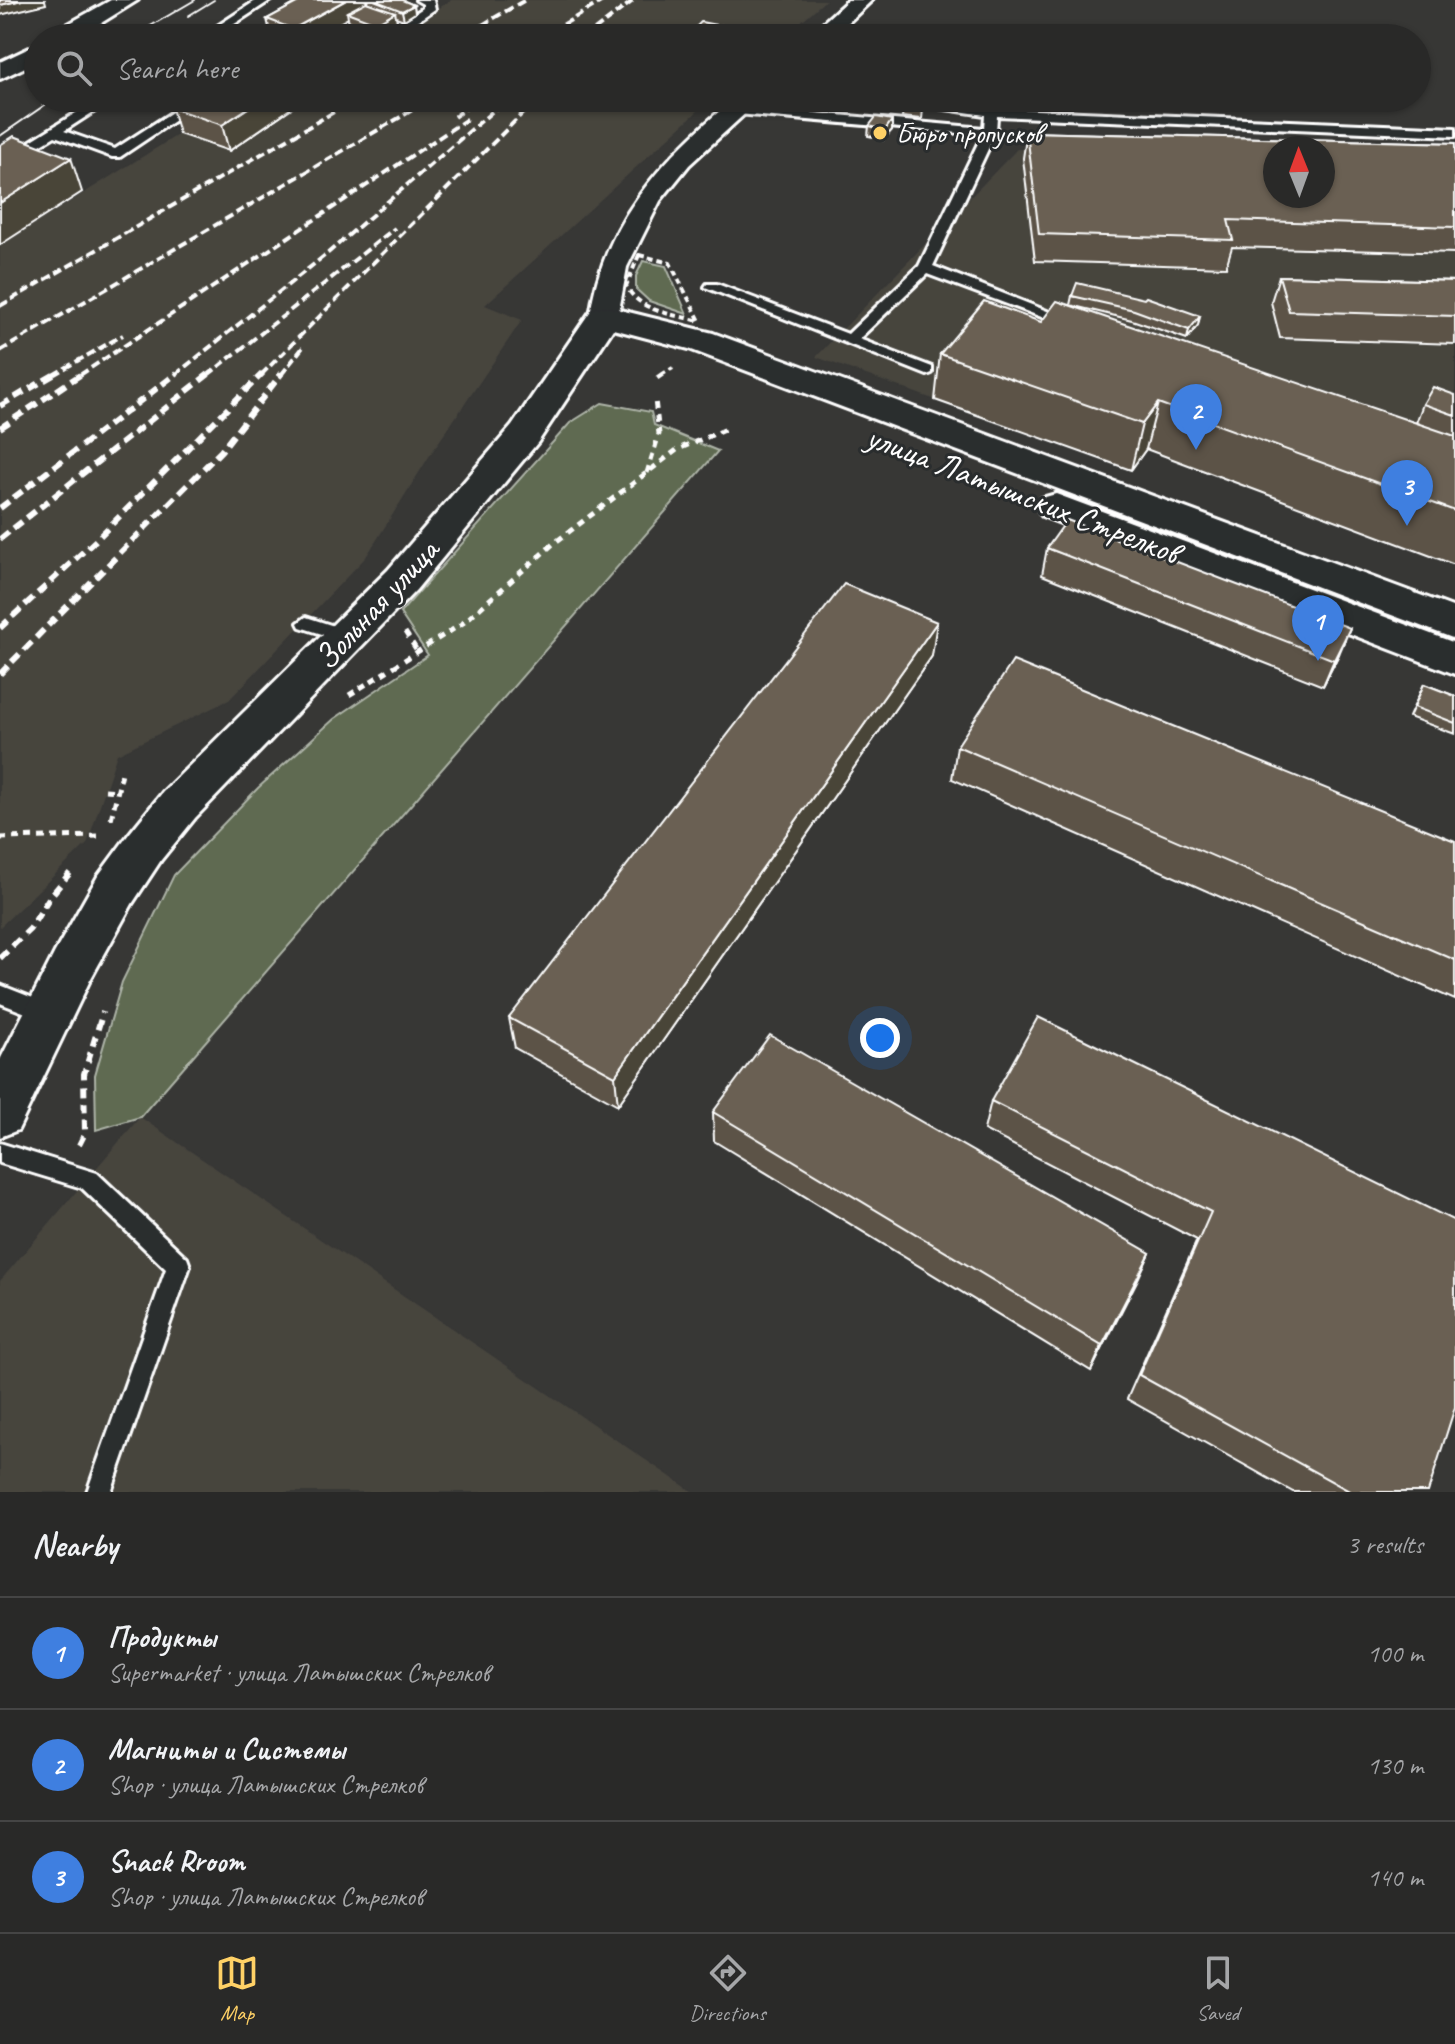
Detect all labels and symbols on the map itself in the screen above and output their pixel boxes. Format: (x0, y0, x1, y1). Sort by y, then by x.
place label: Бюро пропусков (896, 116, 1048, 151)
marker: Бюро пропусков (871, 124, 889, 142)
north arrow (1263, 136, 1335, 208)
pin: 2 (1170, 384, 1222, 450)
street label: улица Латышских Стрелков (859, 414, 1191, 576)
pin: 3 (1381, 460, 1433, 526)
street label: Зольная улица (304, 527, 450, 679)
pin: 1 (1292, 595, 1344, 661)
your location (860, 1018, 900, 1058)

